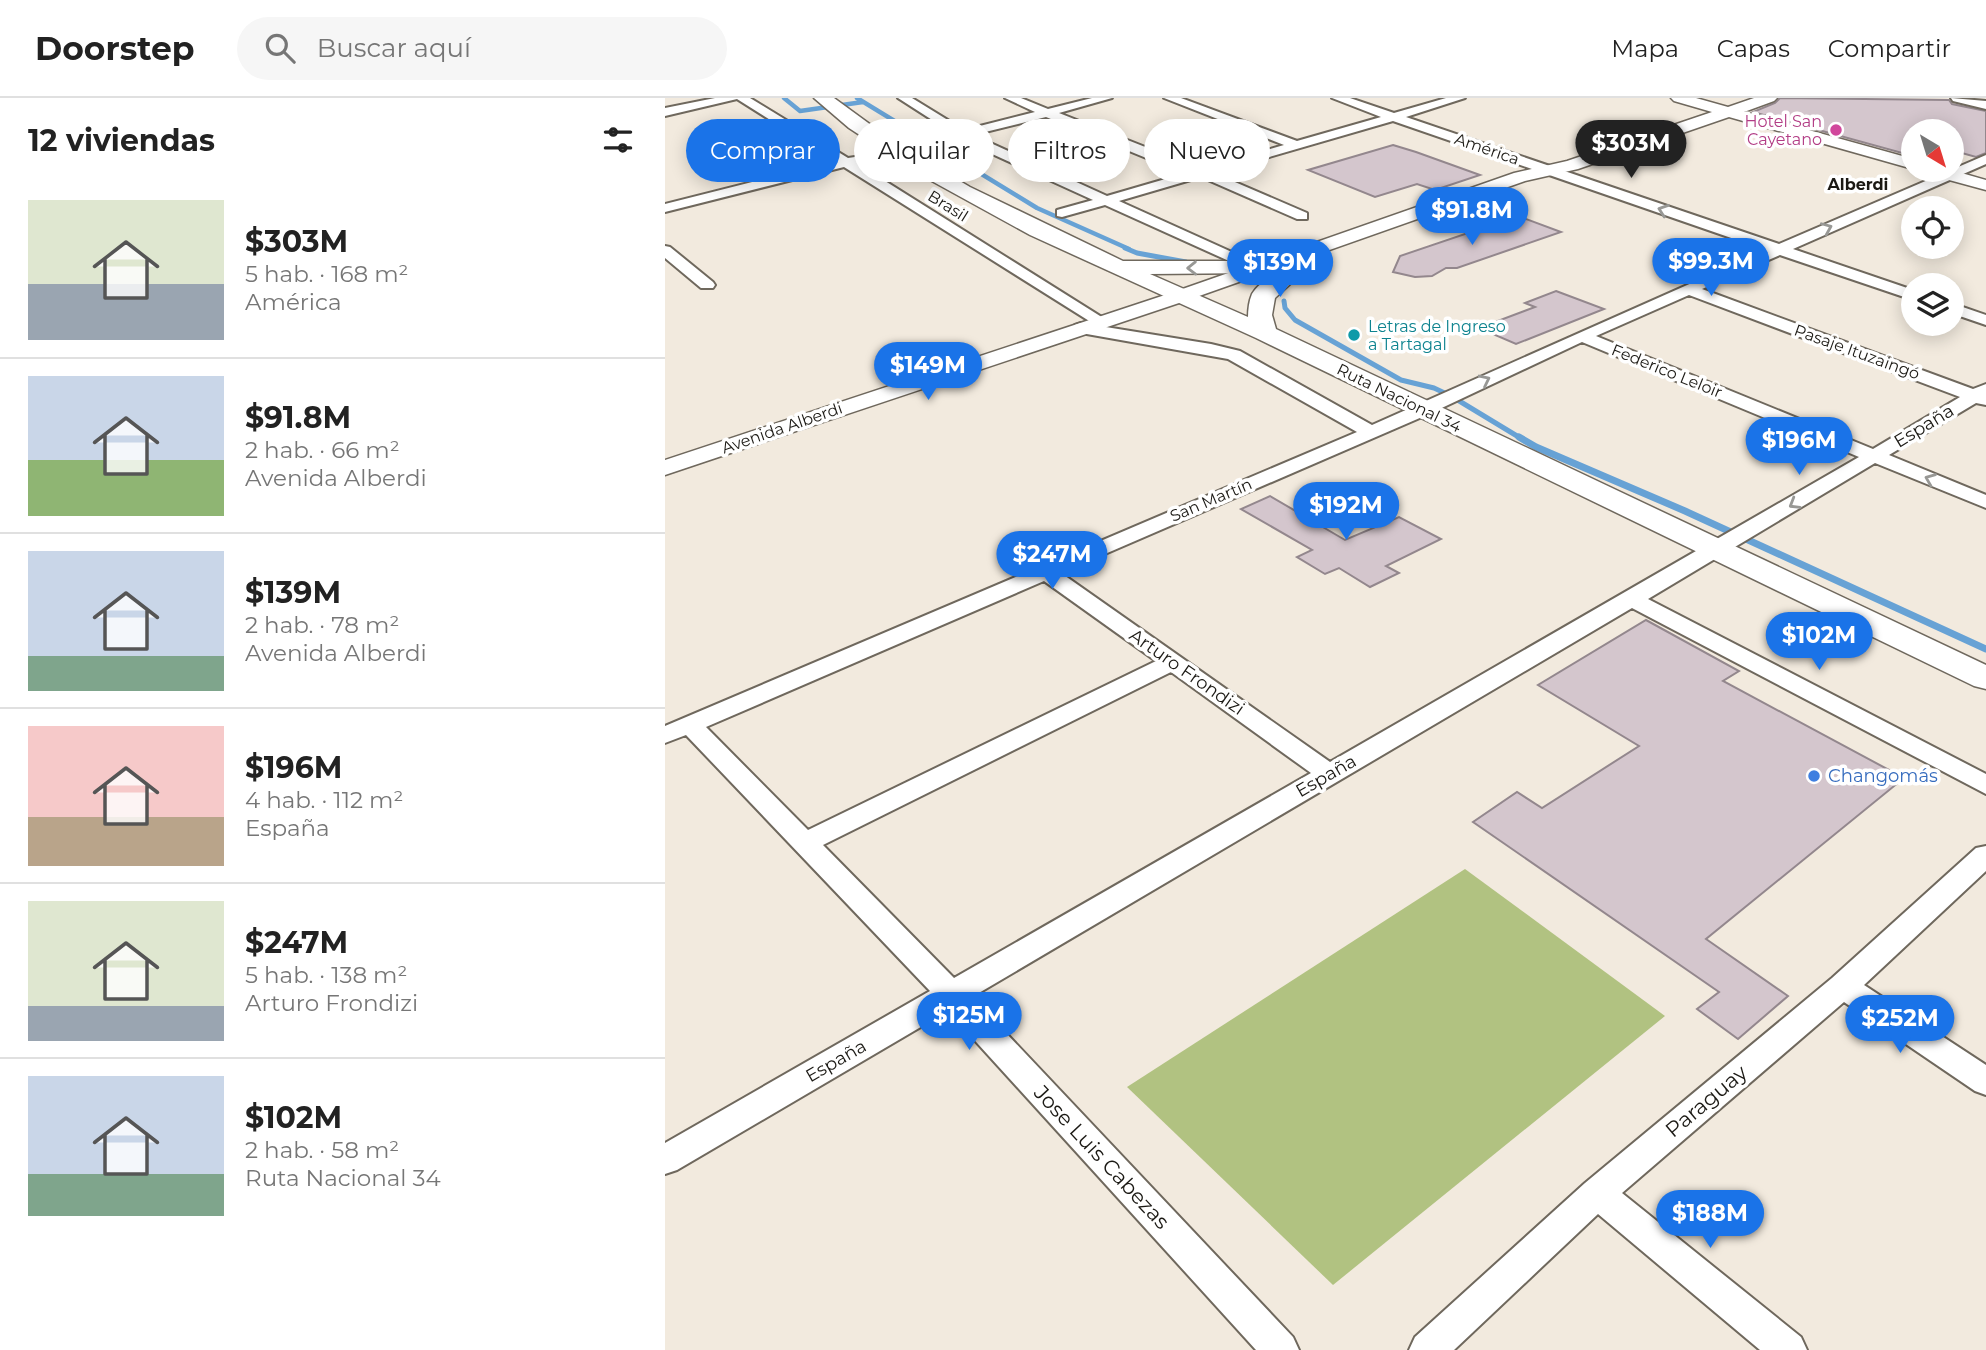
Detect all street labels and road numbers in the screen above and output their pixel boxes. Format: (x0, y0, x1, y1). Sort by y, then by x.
street label: América (1452, 129, 1522, 169)
street label: Brasil (924, 186, 972, 226)
street label: Pasaje Ituzaingó (1792, 321, 1922, 383)
street label: Federico Leloir (1609, 340, 1725, 402)
street label: Ruta Nacional 34 (1334, 360, 1465, 437)
street label: Avenida Alberdi (719, 398, 845, 458)
street label: España (1890, 400, 1958, 452)
street label: San Martín (1167, 474, 1255, 526)
street label: Arturo Frondizi (1125, 624, 1249, 720)
street label: España (1292, 750, 1360, 802)
street label: España (802, 1035, 870, 1087)
street label: Paraguay (1660, 1059, 1752, 1142)
street label: Jose Luis Cabezas (1028, 1079, 1175, 1234)

